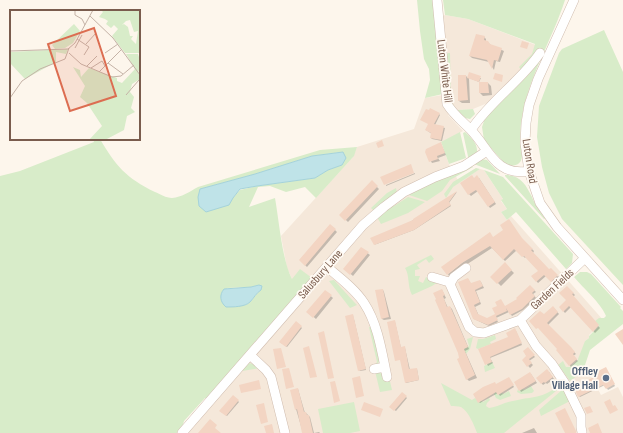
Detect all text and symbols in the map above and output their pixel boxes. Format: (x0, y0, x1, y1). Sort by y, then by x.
inset map (10, 10, 140, 140)
street label: Luton White Hill (433, 39, 456, 103)
street label: Luton Road (519, 138, 540, 184)
street label: Salusbury Lane (295, 246, 346, 302)
street label: Garden Fields (527, 265, 577, 313)
place label: Offley Village Hall (552, 364, 598, 393)
marker: Offley Village Hall (601, 373, 611, 383)

